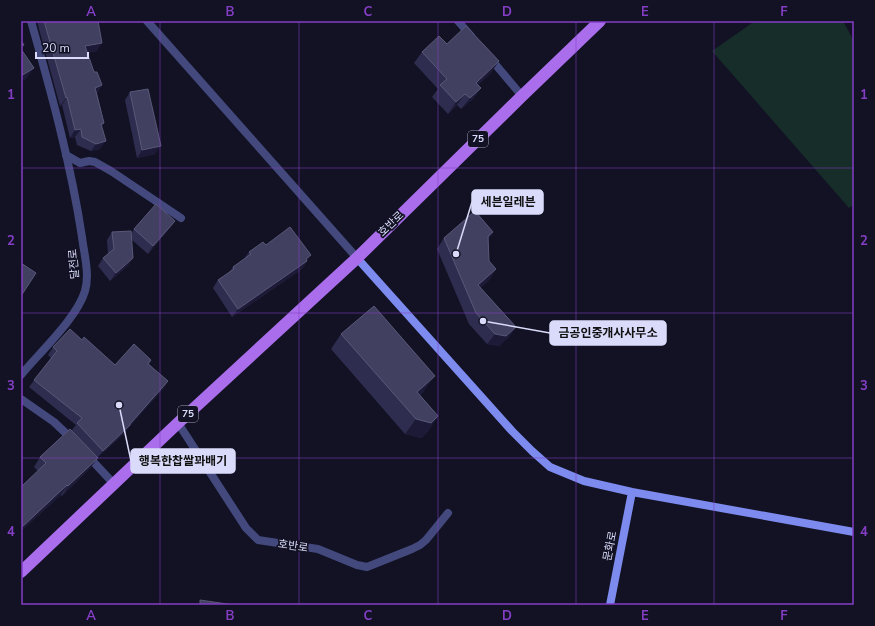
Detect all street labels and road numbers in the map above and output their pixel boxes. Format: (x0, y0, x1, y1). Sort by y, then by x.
road number: 75 (468, 131, 488, 147)
street label: 호반로 (375, 208, 407, 240)
street label: 달전로 (65, 248, 83, 280)
road number: 75 (178, 406, 198, 422)
street label: 문화로 (600, 530, 620, 562)
street label: 호반로 (277, 536, 309, 556)

